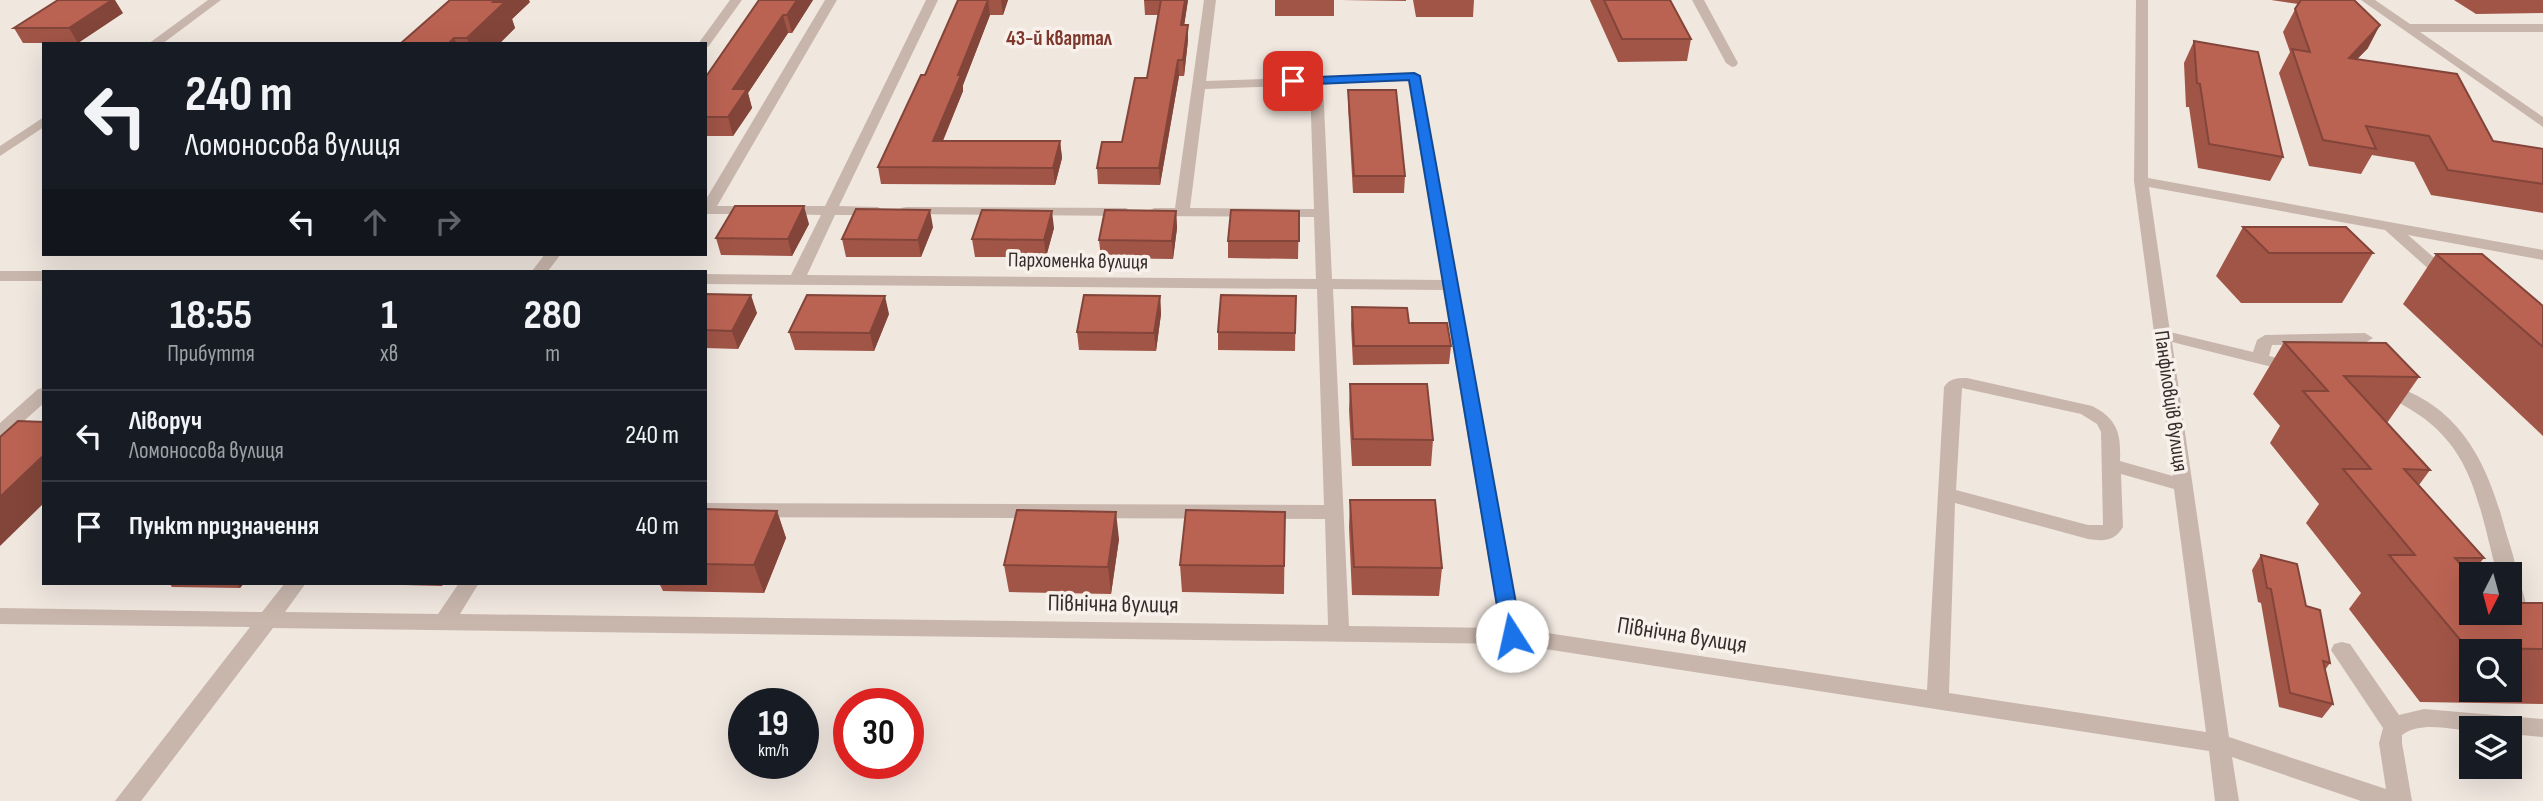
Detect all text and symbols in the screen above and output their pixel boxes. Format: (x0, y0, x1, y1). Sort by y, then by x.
district label: 43-й квартал (1006, 26, 1113, 51)
pin (1263, 51, 1323, 111)
icon: arrive (1274, 62, 1312, 100)
text: 240 m (185, 66, 293, 125)
icon: left (70, 70, 161, 161)
text: Ломоносова вулиця (185, 126, 400, 165)
icon: left (283, 203, 321, 241)
icon: ahead (356, 203, 394, 241)
icon: right (429, 203, 467, 241)
street label: Пархоменка вулиця (1008, 247, 1148, 275)
text: 18:55 (170, 290, 252, 341)
text: 1 (381, 290, 397, 341)
text: 280 (524, 290, 582, 341)
street label: Панфіловців вулиця (2149, 329, 2193, 473)
text: Прибуття (167, 340, 255, 368)
text: хв (380, 340, 398, 368)
text: m (545, 340, 560, 368)
text: Ліворуч (129, 406, 202, 437)
icon: left (70, 417, 108, 455)
text: 240 m (625, 420, 679, 451)
text: Ломоносова вулиця (129, 437, 284, 465)
icon: arrive (70, 508, 108, 546)
text: Пункт призначення (129, 511, 319, 542)
text: 40 m (636, 511, 679, 542)
north arrow (2459, 562, 2522, 625)
map controls (2459, 562, 2522, 779)
street label: Північна вулиця (1047, 588, 1179, 620)
position arrow (1475, 599, 1549, 673)
street label: Північна вулиця (1615, 610, 1749, 660)
button: search (2459, 639, 2522, 702)
speed limit sign: 30 (833, 688, 924, 779)
text: 19 (758, 703, 789, 746)
button: layers (2459, 716, 2522, 779)
text: km/h (758, 740, 789, 761)

